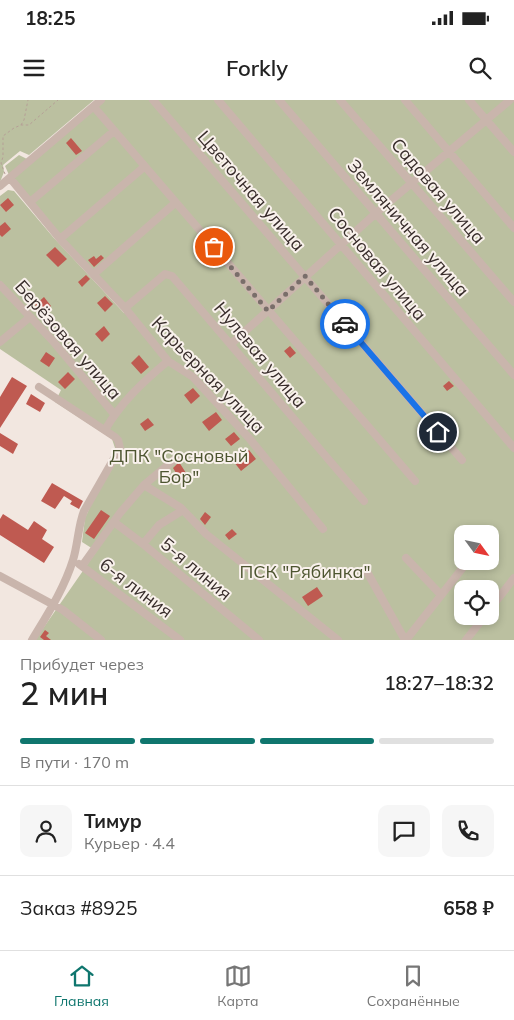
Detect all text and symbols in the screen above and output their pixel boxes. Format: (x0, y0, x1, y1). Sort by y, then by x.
text: 18:25 (25, 6, 75, 30)
icon: menu (20, 54, 48, 82)
text: Forkly (226, 54, 288, 82)
icon: search (466, 54, 494, 82)
street label: Цветочная улица (193, 126, 310, 256)
street label: Садовая улица (386, 133, 491, 248)
street label: Земляничная улица (342, 154, 474, 301)
street label: Сосновая улица (323, 202, 431, 325)
pin (193, 226, 235, 268)
icon: bag (200, 233, 228, 261)
street label: Берёзовая улица (10, 275, 127, 404)
street label: Нулевая улица (209, 297, 311, 412)
courier (320, 299, 370, 349)
icon: car (331, 310, 359, 338)
street label: Карьерная улица (147, 311, 270, 438)
pin (417, 411, 459, 453)
icon: home (424, 418, 452, 446)
park label: ДПК "Сосновый Бор" (110, 444, 248, 488)
north arrow (454, 525, 499, 570)
map controls (454, 525, 499, 625)
street label: 5-я линия (156, 532, 237, 605)
street label: 6-я линия (95, 553, 177, 623)
park label: ПСК "Рябинка" (240, 560, 370, 583)
button: locate (454, 580, 499, 625)
text: Прибудет через (20, 654, 144, 674)
text: 18:27–18:32 (384, 671, 494, 695)
text: 2 мин (20, 673, 108, 713)
text: В пути · 170 m (20, 752, 129, 772)
button: person (20, 805, 72, 857)
button: chat (378, 805, 430, 857)
button: phone (442, 805, 494, 857)
text: Тимур (84, 809, 142, 833)
text: Курьер · 4.4 (84, 833, 175, 853)
text: Заказ #8925 (20, 896, 137, 920)
text: 658 ₽ (443, 896, 494, 920)
tab: Главная (54, 962, 109, 1010)
tab: Карта (217, 962, 258, 1010)
tab: Сохранённые (367, 962, 460, 1010)

